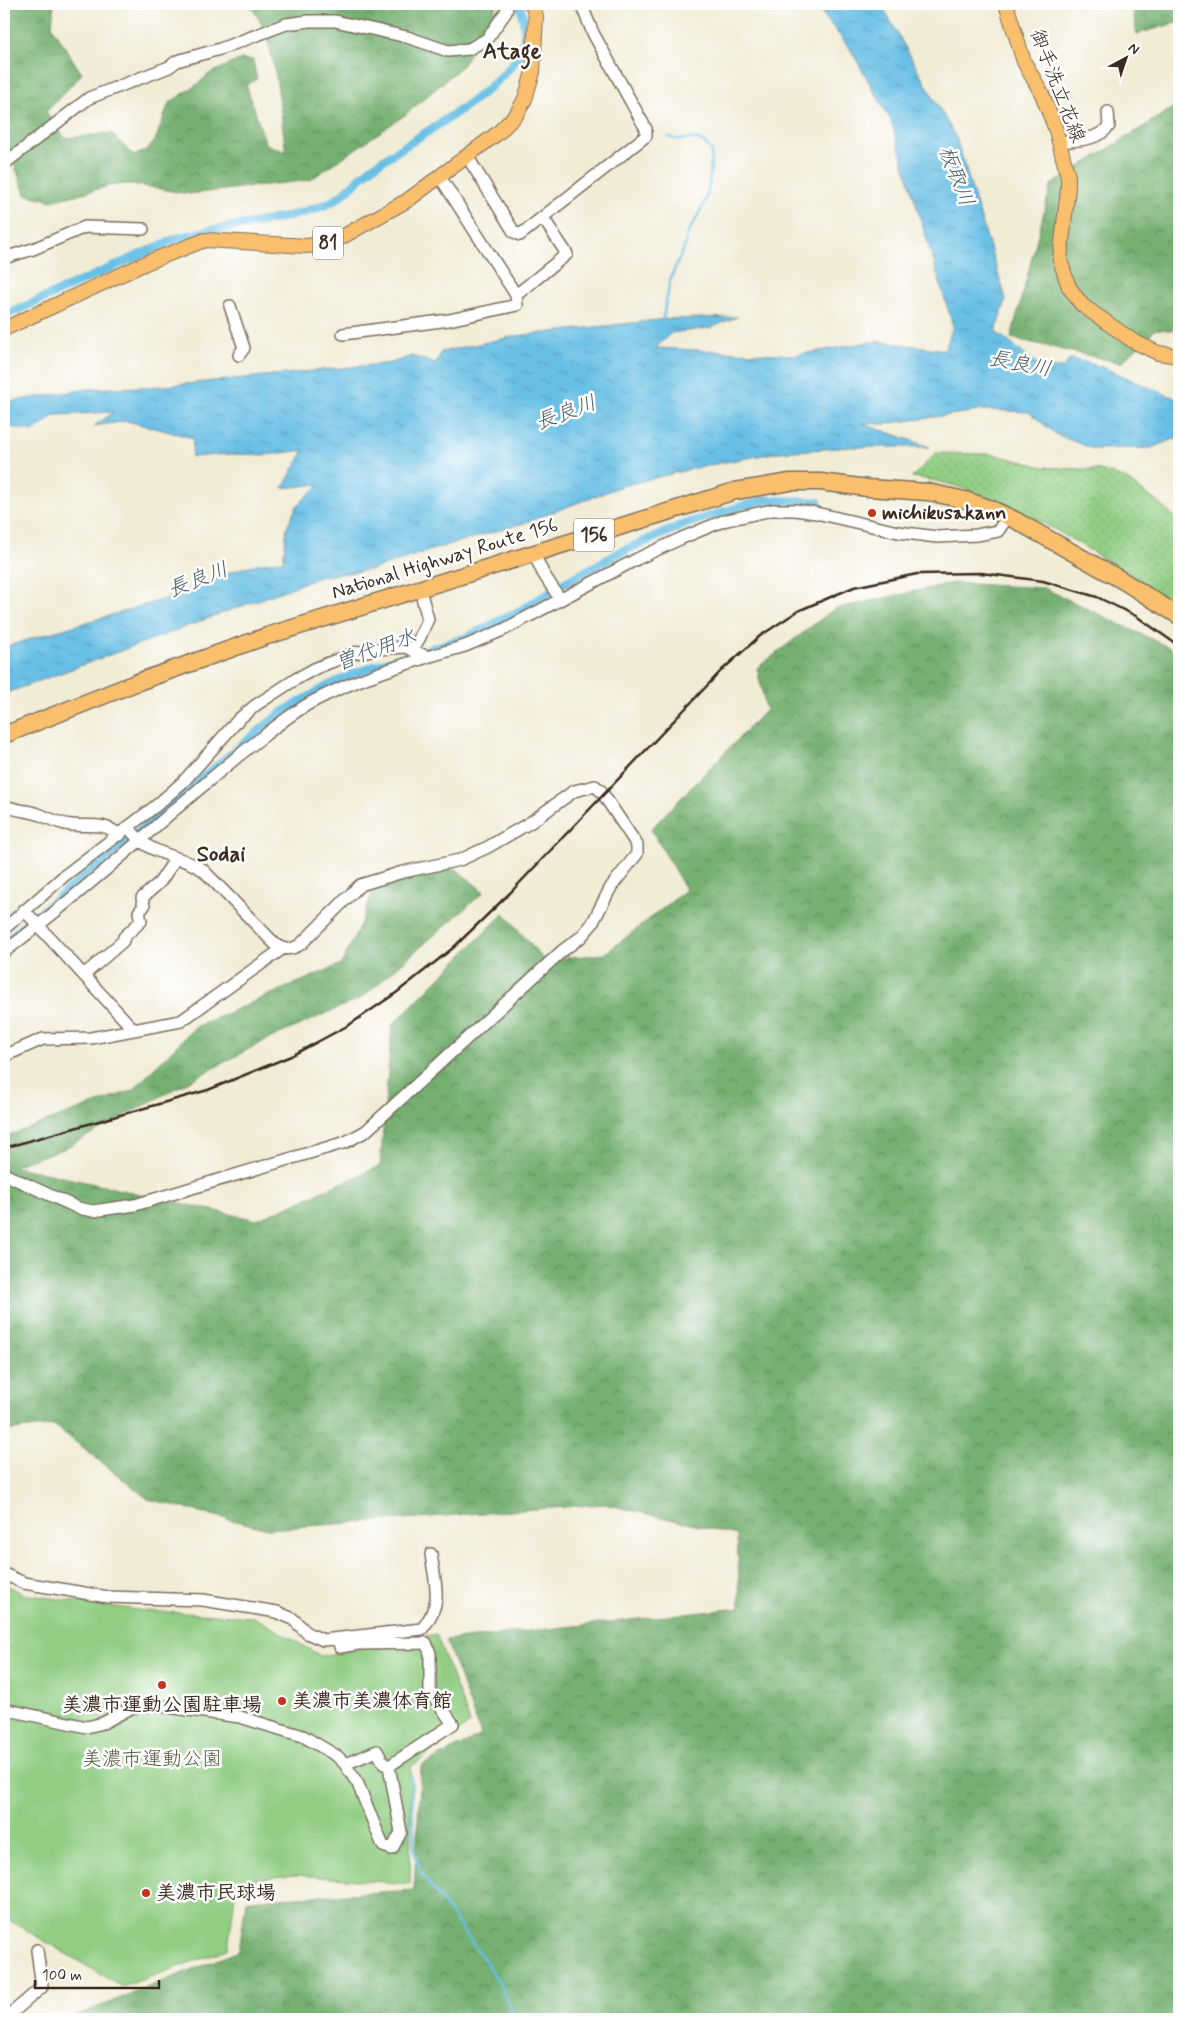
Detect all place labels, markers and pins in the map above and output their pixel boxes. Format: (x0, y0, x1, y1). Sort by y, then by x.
place label: michikusakann (882, 500, 1006, 527)
marker: michikusakann (866, 507, 878, 519)
marker: 美濃市運動公園駐車場 (156, 1679, 168, 1691)
place label: 美濃市美濃体育館 (292, 1688, 452, 1715)
place label: 美濃市運動公園駐車場 (62, 1692, 262, 1719)
marker: 美濃市美濃体育館 (276, 1695, 288, 1707)
place label: 美濃市民球場 (156, 1880, 276, 1907)
marker: 美濃市民球場 (140, 1887, 152, 1899)

